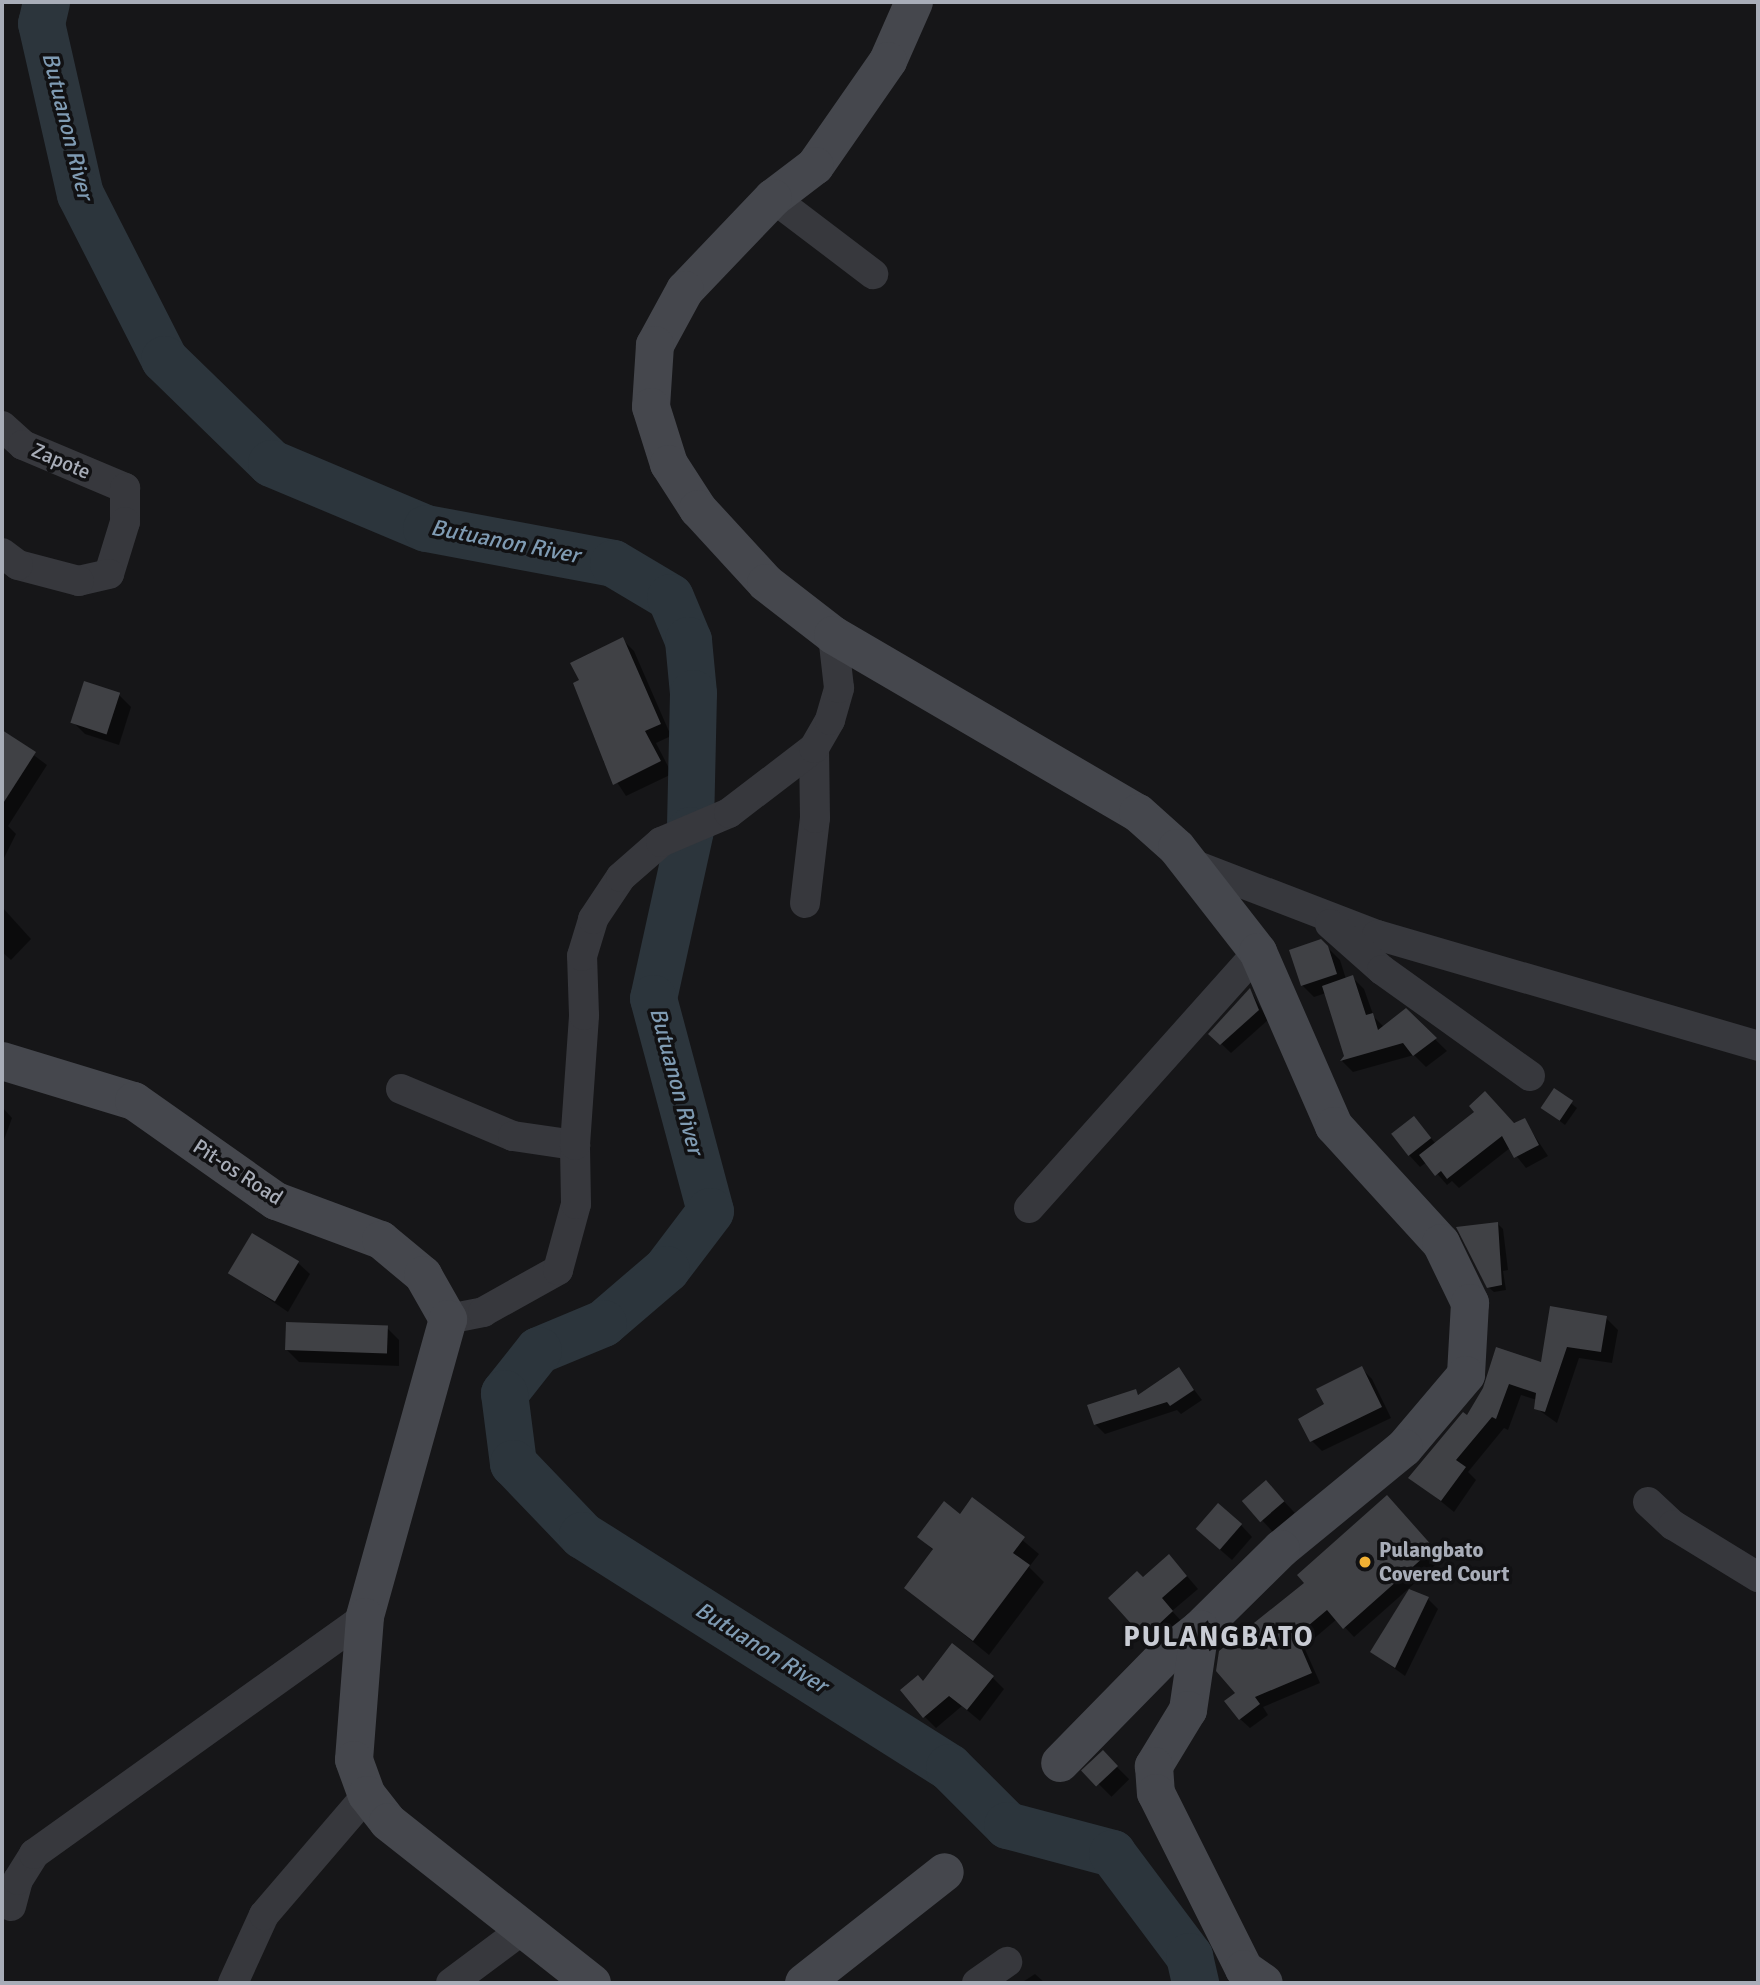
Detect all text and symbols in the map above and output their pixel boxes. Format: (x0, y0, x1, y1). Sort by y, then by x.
water label: Butuanon River (35, 49, 99, 203)
street label: Zapote (28, 437, 94, 485)
water label: Butuanon River (428, 514, 582, 570)
water label: Butuanon River (643, 1005, 709, 1157)
street label: Pit-os Road (188, 1134, 288, 1210)
place label: Pulangbato Covered Court (1379, 1537, 1509, 1587)
marker: Pulangbato Covered Court (1357, 1554, 1373, 1570)
water label: Butuanon River (690, 1596, 832, 1700)
district label: PULANGBATO (1124, 1620, 1314, 1654)

